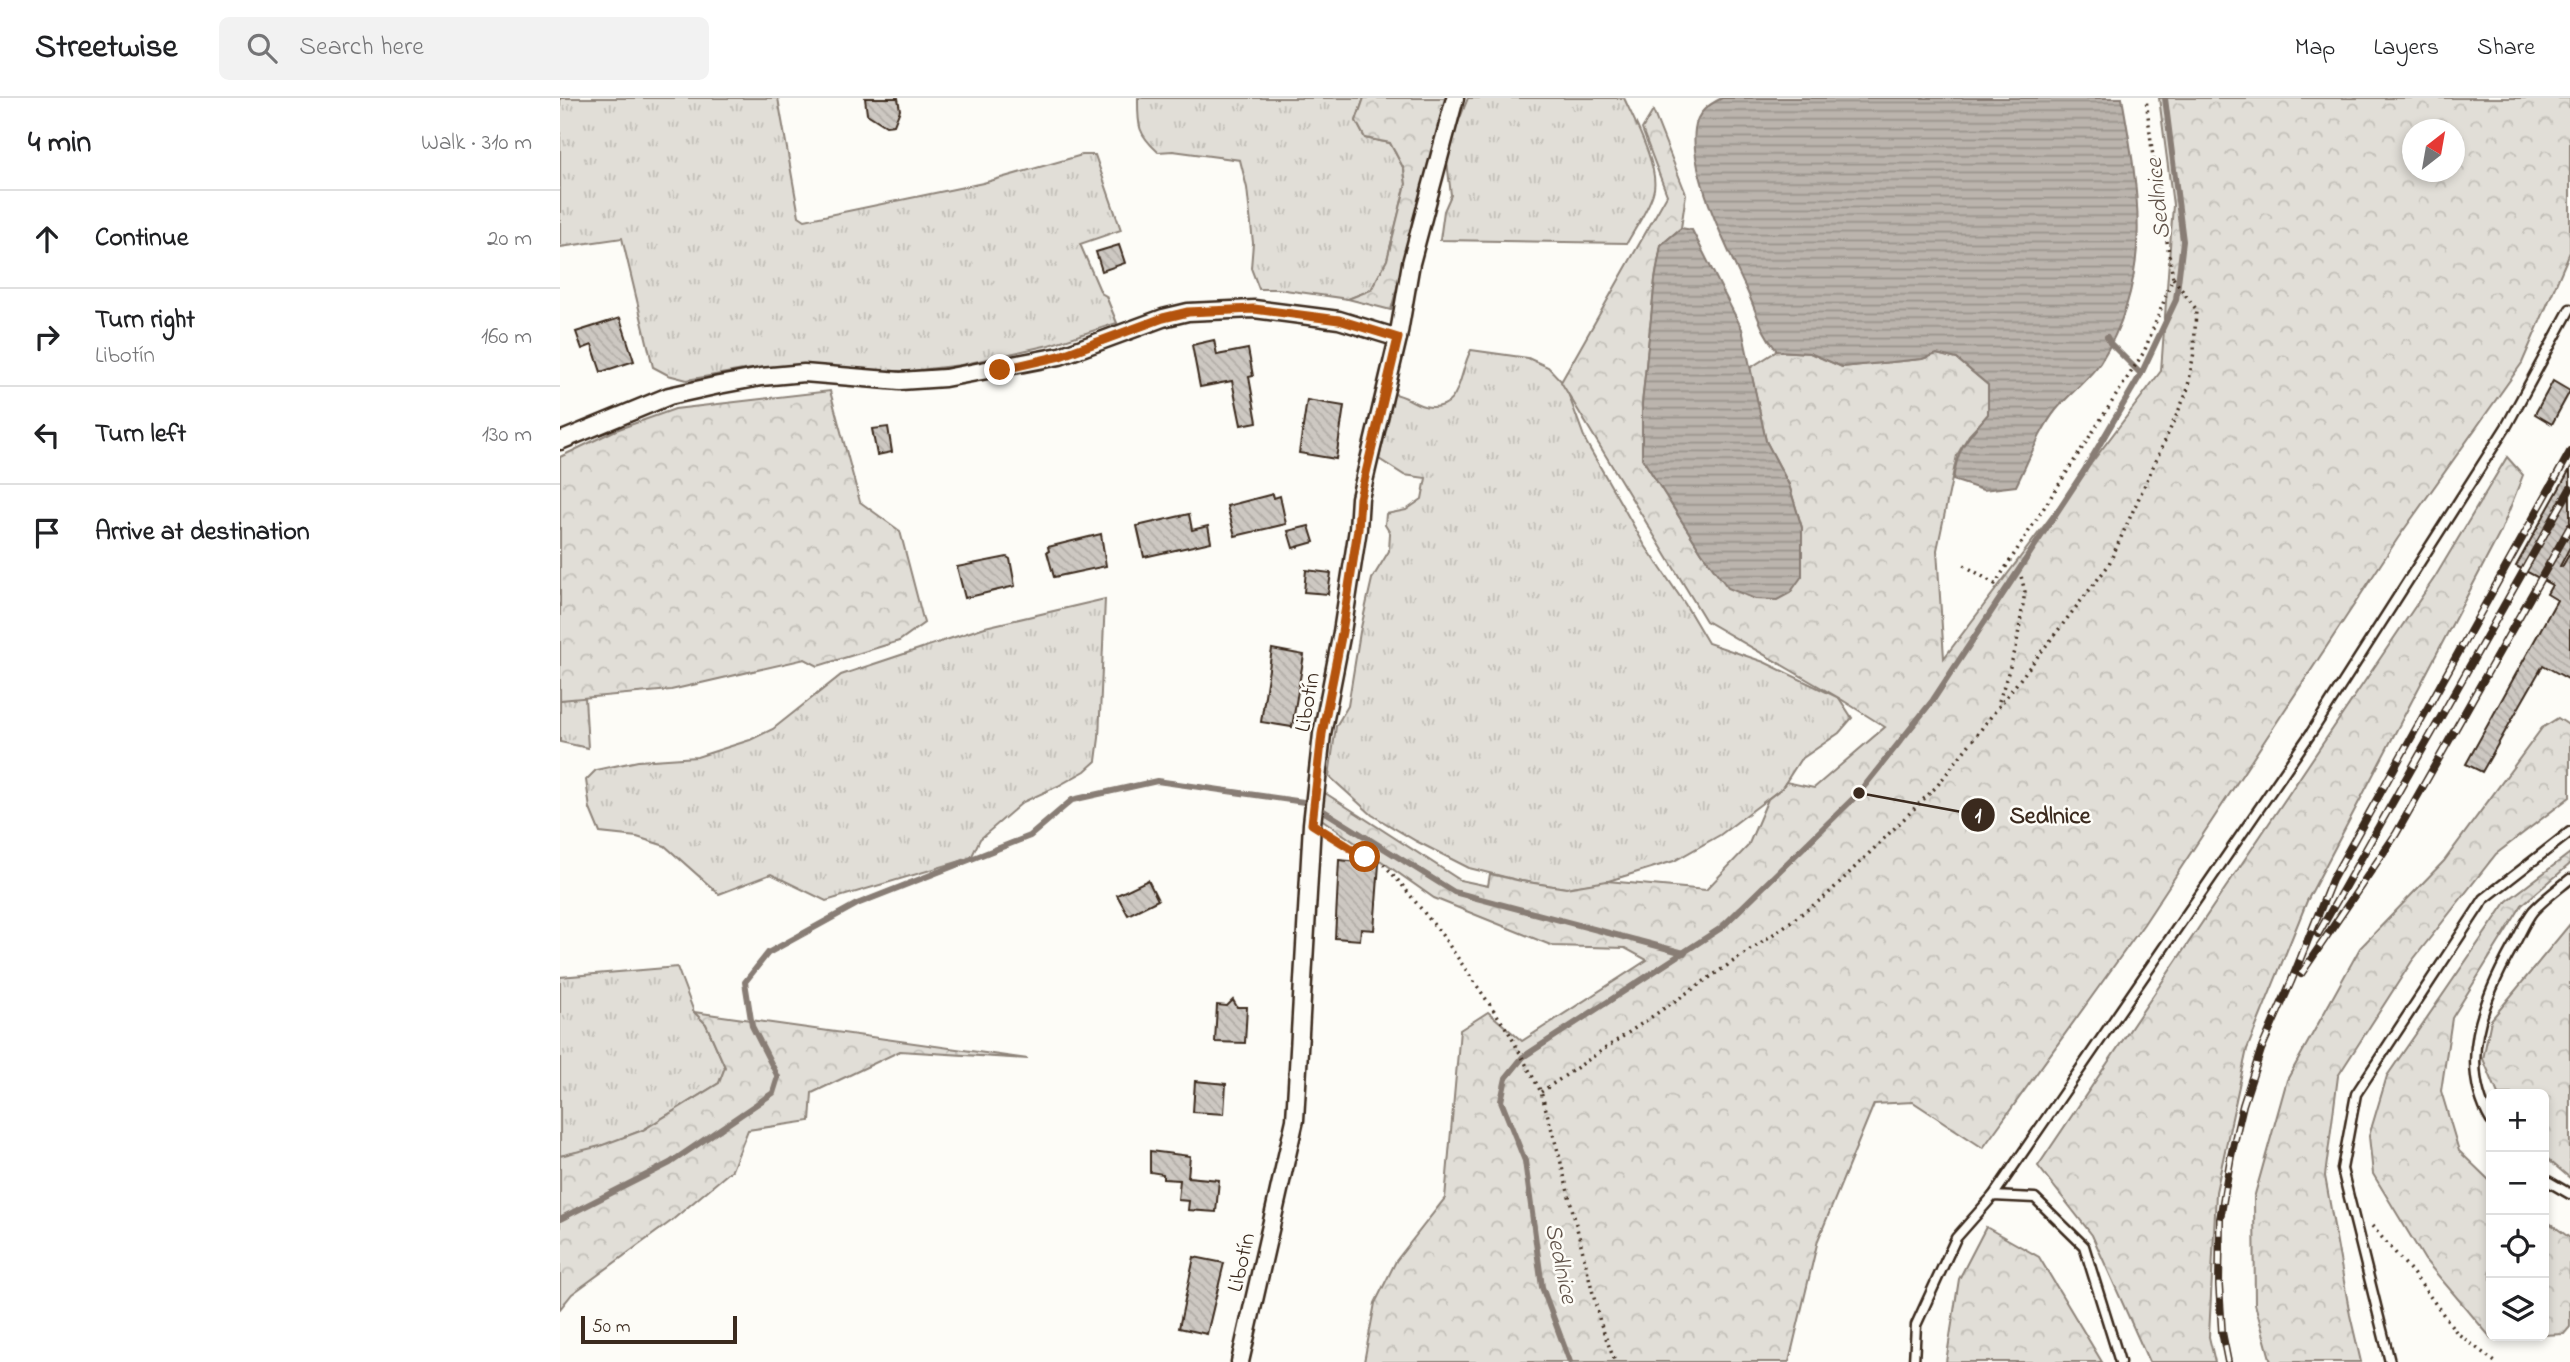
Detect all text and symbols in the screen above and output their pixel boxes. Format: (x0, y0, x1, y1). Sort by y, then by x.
search box (219, 17, 709, 80)
text: Streetwise (35, 24, 177, 72)
icon: search (243, 29, 281, 67)
text: Search here (299, 29, 424, 67)
text: Map (2295, 31, 2335, 66)
text: Layers (2373, 31, 2439, 66)
text: Share (2477, 31, 2535, 66)
north arrow (2402, 119, 2465, 182)
text: 4 min (28, 122, 91, 166)
text: Walk · 310 m (421, 127, 532, 160)
water label: Sedlnice (2138, 155, 2181, 241)
icon: ahead (28, 220, 66, 258)
text: Continue (95, 220, 188, 258)
text: 20 m (487, 223, 532, 256)
text: Turn right (95, 302, 195, 340)
icon: right (28, 318, 66, 356)
text: 160 m (481, 321, 532, 354)
text: Libotín (95, 340, 155, 373)
route end (984, 354, 1015, 385)
icon: left (28, 416, 66, 454)
text: Turn left (95, 416, 186, 454)
text: 130 m (482, 419, 532, 452)
icon: arrive (28, 514, 66, 552)
text: Arrive at destination (95, 514, 310, 552)
street label: Libotín (1287, 670, 1330, 735)
callout: Sedlnice (1961, 793, 2105, 838)
text: Sedlnice (2009, 800, 2092, 835)
text: 1 (1975, 802, 1982, 832)
route start (1349, 841, 1380, 872)
map controls (2486, 1089, 2549, 1341)
button: + (2486, 1089, 2549, 1152)
button: − (2486, 1152, 2549, 1215)
button: locate (2486, 1215, 2549, 1278)
water label: Sedlnice (1534, 1220, 1585, 1308)
street label: Libotín (1220, 1230, 1265, 1295)
button: layers (2486, 1278, 2549, 1341)
scale bar (581, 1313, 737, 1345)
text: 50 m (592, 1314, 631, 1341)

